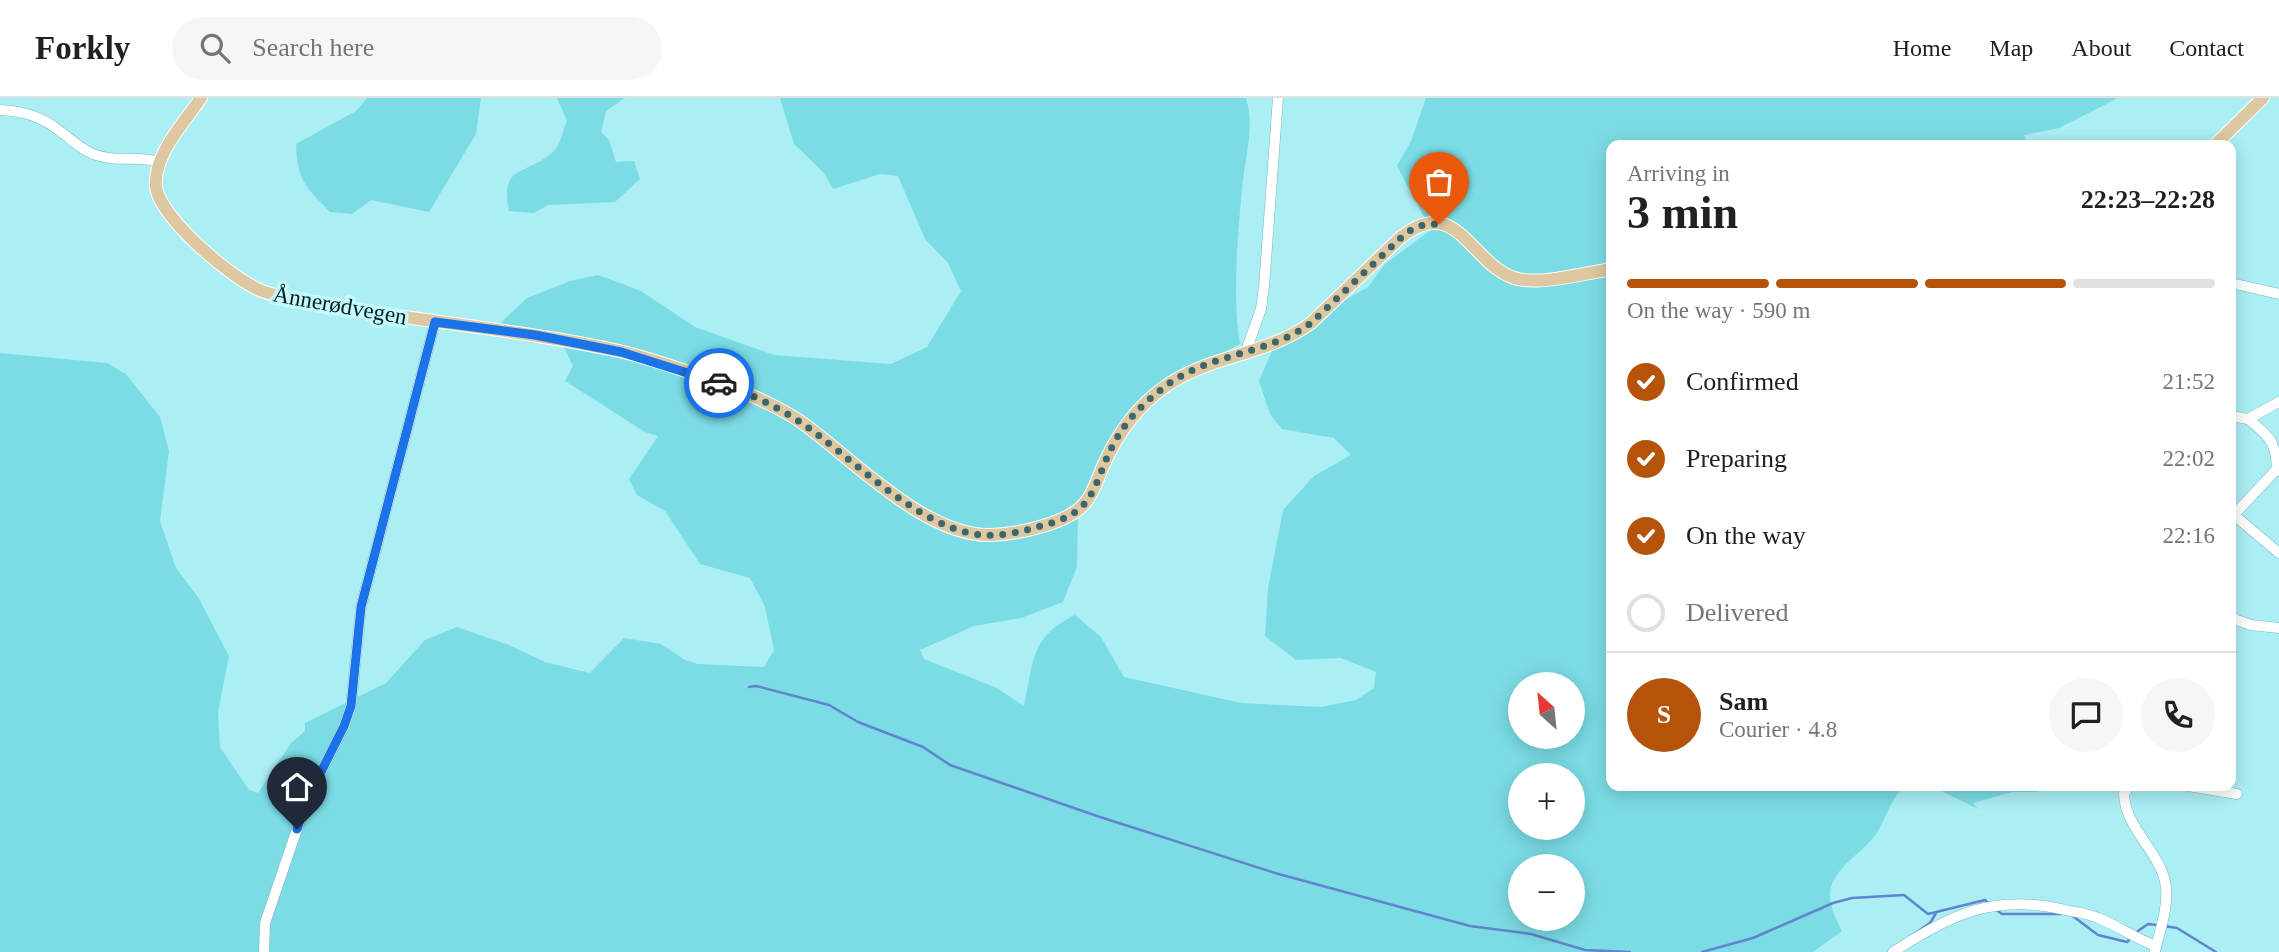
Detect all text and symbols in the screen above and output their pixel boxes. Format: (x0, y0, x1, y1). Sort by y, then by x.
search box (172, 17, 662, 80)
icon: search (196, 29, 234, 67)
text: Forkly (35, 30, 130, 66)
text: Search here (252, 33, 374, 62)
text: Home (1893, 35, 1951, 61)
text: Map (1989, 35, 2033, 61)
text: About (2071, 35, 2131, 61)
text: Contact (2169, 35, 2244, 61)
pin (1409, 152, 1469, 224)
text: Arriving in (1627, 161, 1730, 186)
icon: bag (1420, 163, 1458, 201)
text: 22:23–22:28 (2081, 185, 2215, 214)
text: 3 min (1627, 187, 1738, 238)
street label: Ånnerødvegen (271, 281, 409, 330)
text: On the way · 590 m (1627, 298, 1810, 323)
courier (684, 348, 754, 418)
icon: check (1627, 363, 1665, 401)
icon: car (700, 364, 738, 402)
text: Confirmed (1686, 367, 1799, 396)
text: 21:52 (2163, 369, 2215, 394)
icon: check (1627, 440, 1665, 478)
text: Preparing (1686, 444, 1787, 473)
text: 22:02 (2163, 446, 2215, 471)
icon: check (1627, 517, 1665, 555)
text: On the way (1686, 521, 1806, 550)
text: 22:16 (2163, 523, 2215, 548)
text: Delivered (1686, 598, 1789, 627)
north arrow (1508, 672, 1586, 749)
map controls (1508, 672, 1585, 931)
button: chat (2049, 678, 2123, 752)
button: phone (2141, 678, 2215, 752)
text: Sam (1719, 687, 1768, 716)
text: S (1657, 700, 1671, 729)
text: Courier · 4.8 (1719, 717, 1837, 742)
pin (267, 757, 327, 829)
button: + (1508, 763, 1585, 840)
icon: home (278, 768, 316, 806)
button: − (1508, 854, 1585, 931)

